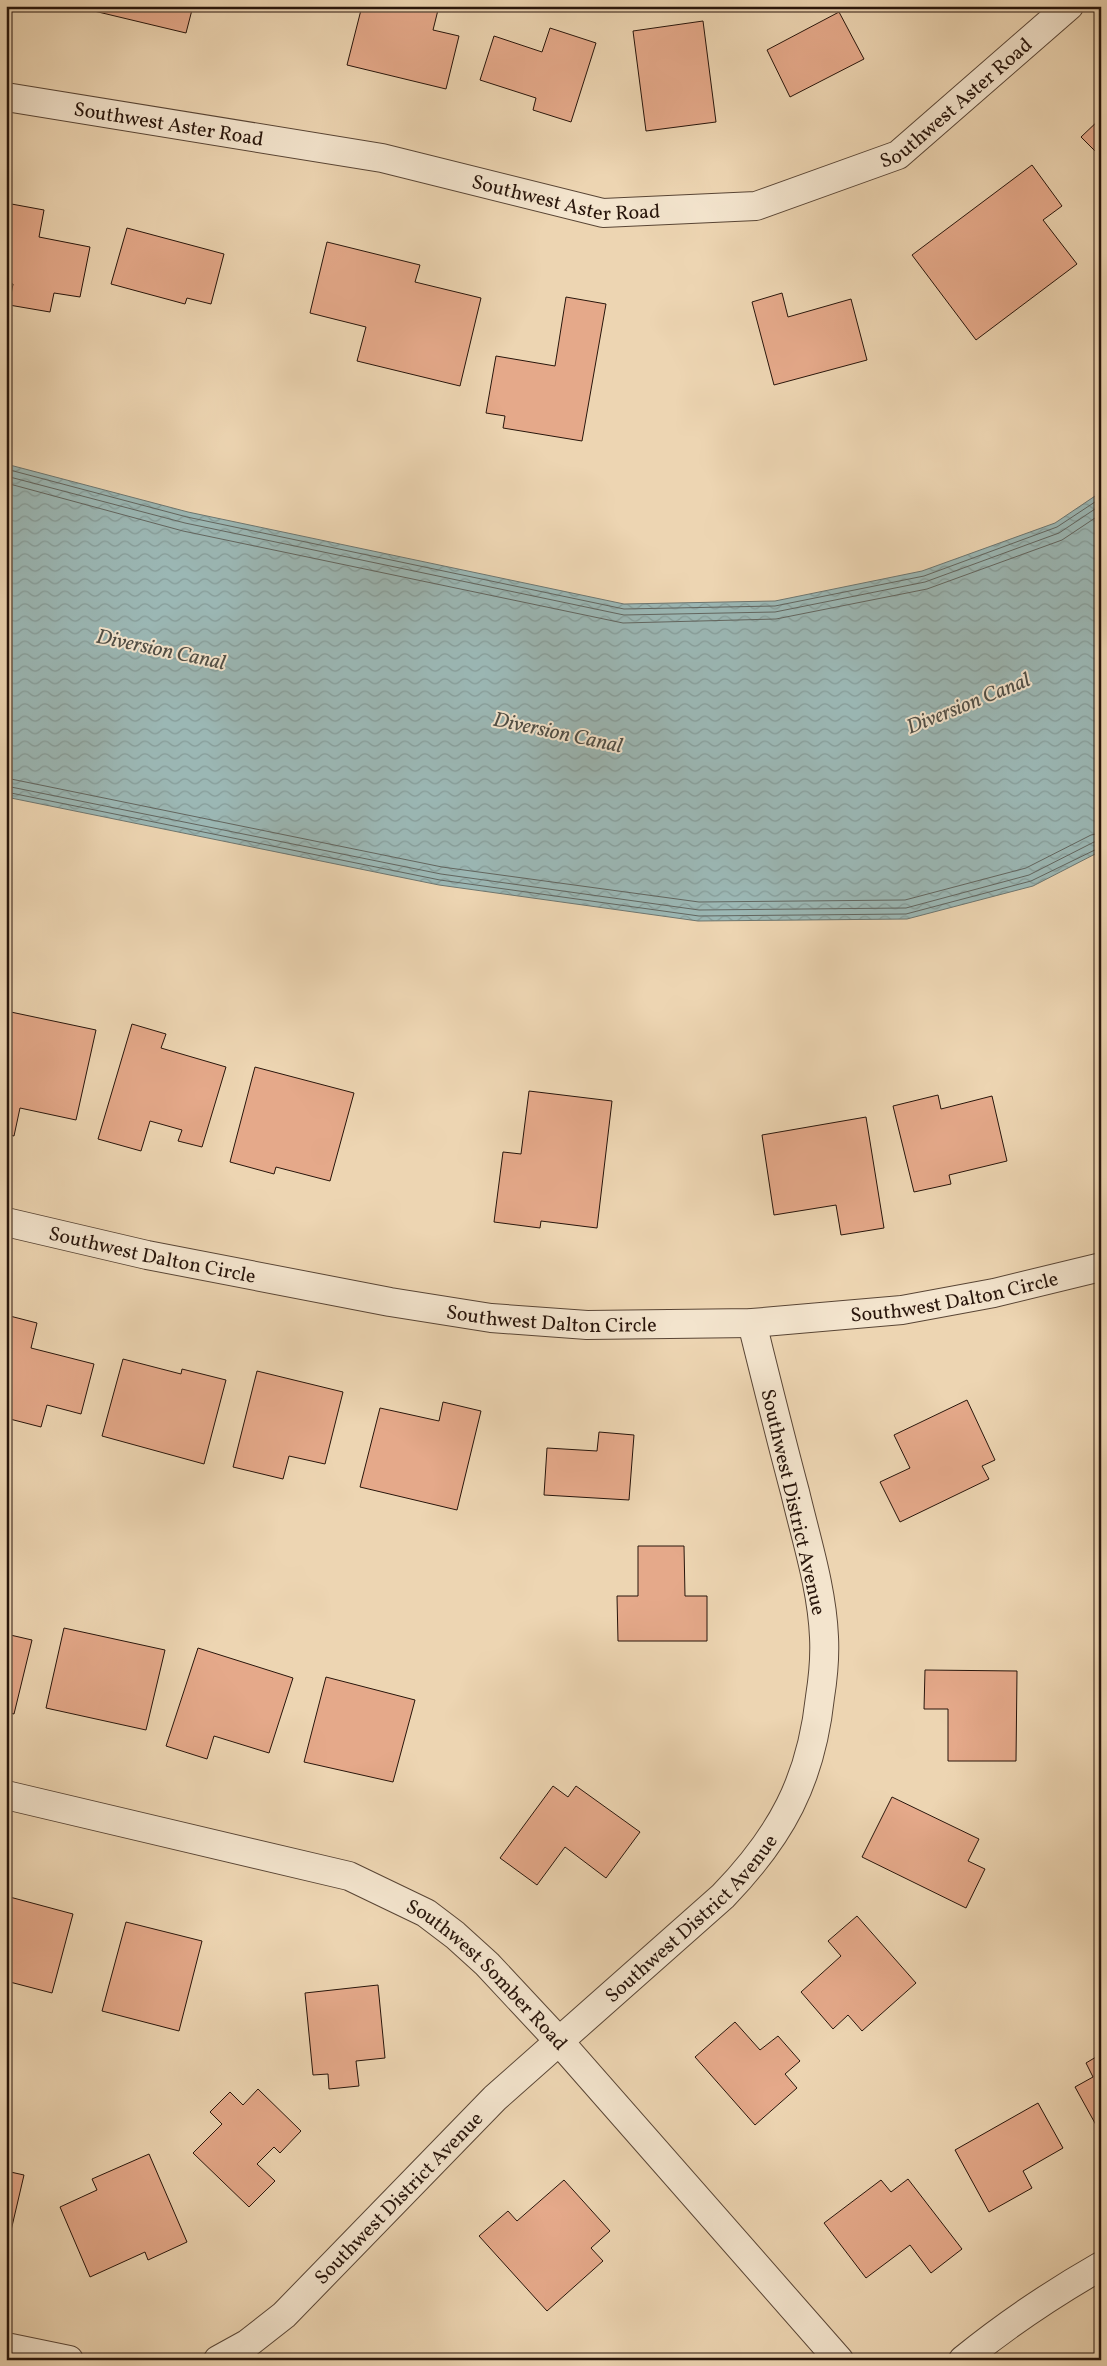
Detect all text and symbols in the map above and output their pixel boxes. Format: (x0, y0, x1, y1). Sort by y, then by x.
street label: Southwest Aster Road (876, 32, 1039, 176)
street label: Southwest Aster Road (72, 96, 266, 155)
street label: Southwest Aster Road (468, 169, 661, 229)
water label: Diversion Canal (93, 623, 228, 678)
water label: Diversion Canal (902, 666, 1035, 742)
water label: Diversion Canal (490, 706, 625, 761)
street label: Southwest Dalton Circle (46, 1220, 258, 1292)
street label: Southwest Dalton Circle (849, 1266, 1061, 1330)
street label: Southwest Dalton Circle (444, 1299, 657, 1341)
street label: Southwest District Avenue (752, 1387, 832, 1618)
street label: Southwest District Avenue (600, 1829, 785, 2010)
street label: Southwest Somber Road (401, 1893, 573, 2057)
street label: Southwest District Avenue (309, 2106, 490, 2292)

